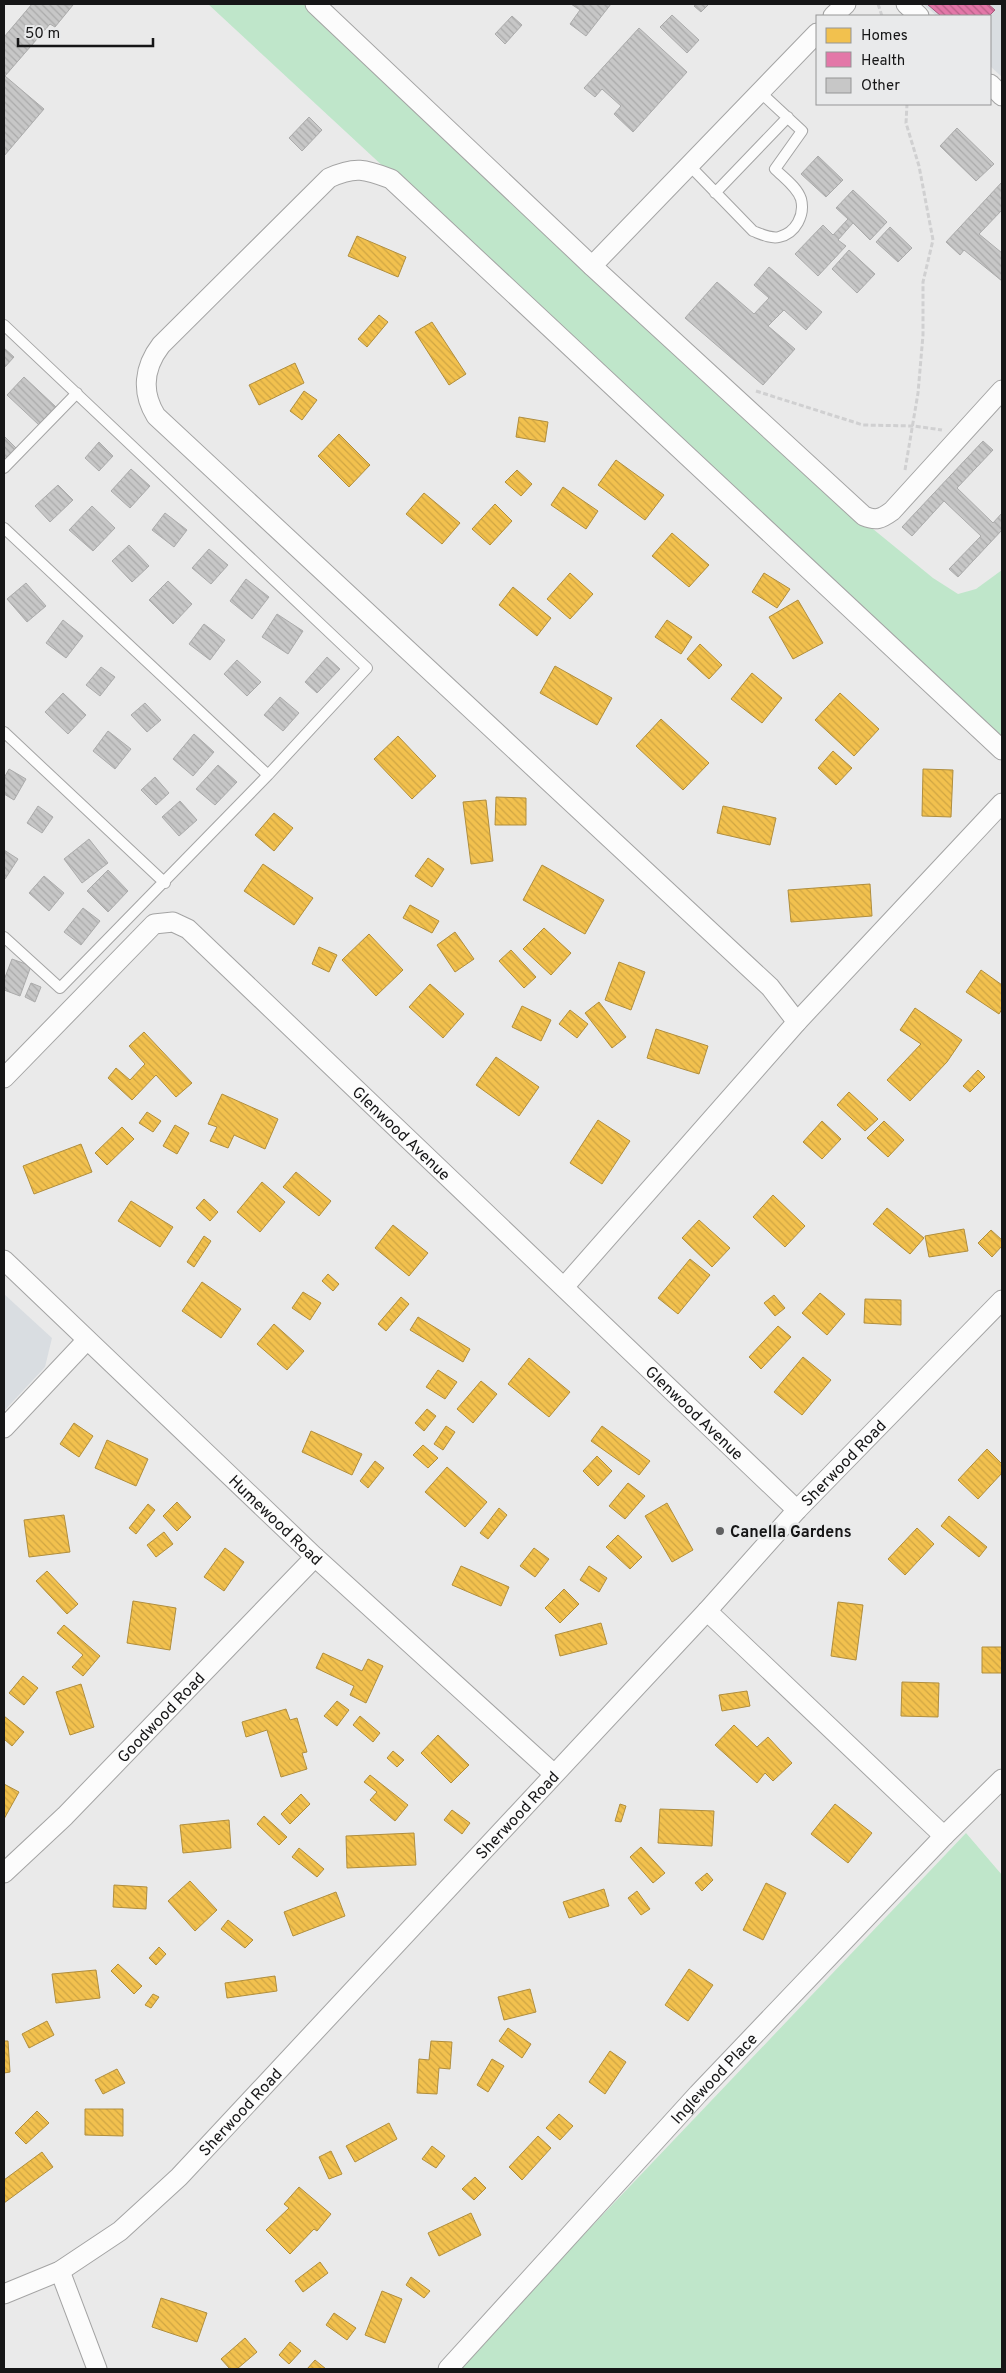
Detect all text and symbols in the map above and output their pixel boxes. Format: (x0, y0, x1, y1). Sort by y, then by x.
scale bar (18, 15, 152, 47)
legend (816, 15, 991, 105)
text: 50 m (25, 25, 60, 44)
text: Homes (861, 27, 908, 46)
text: Health (861, 52, 905, 71)
text: Other (861, 77, 900, 96)
street label: Glenwood Avenue (347, 1083, 454, 1186)
street label: Glenwood Avenue (640, 1362, 747, 1465)
street label: Sherwood Road (798, 1417, 891, 1512)
street label: Humewood Road (223, 1472, 326, 1571)
place label: Canella Gardens (730, 1523, 852, 1543)
marker: Canella Gardens (714, 1525, 726, 1537)
street label: Goodwood Road (114, 1669, 210, 1768)
street label: Sherwood Road (472, 1768, 564, 1864)
street label: Inglewood Place (668, 2030, 763, 2129)
street label: Sherwood Road (195, 2065, 287, 2161)

